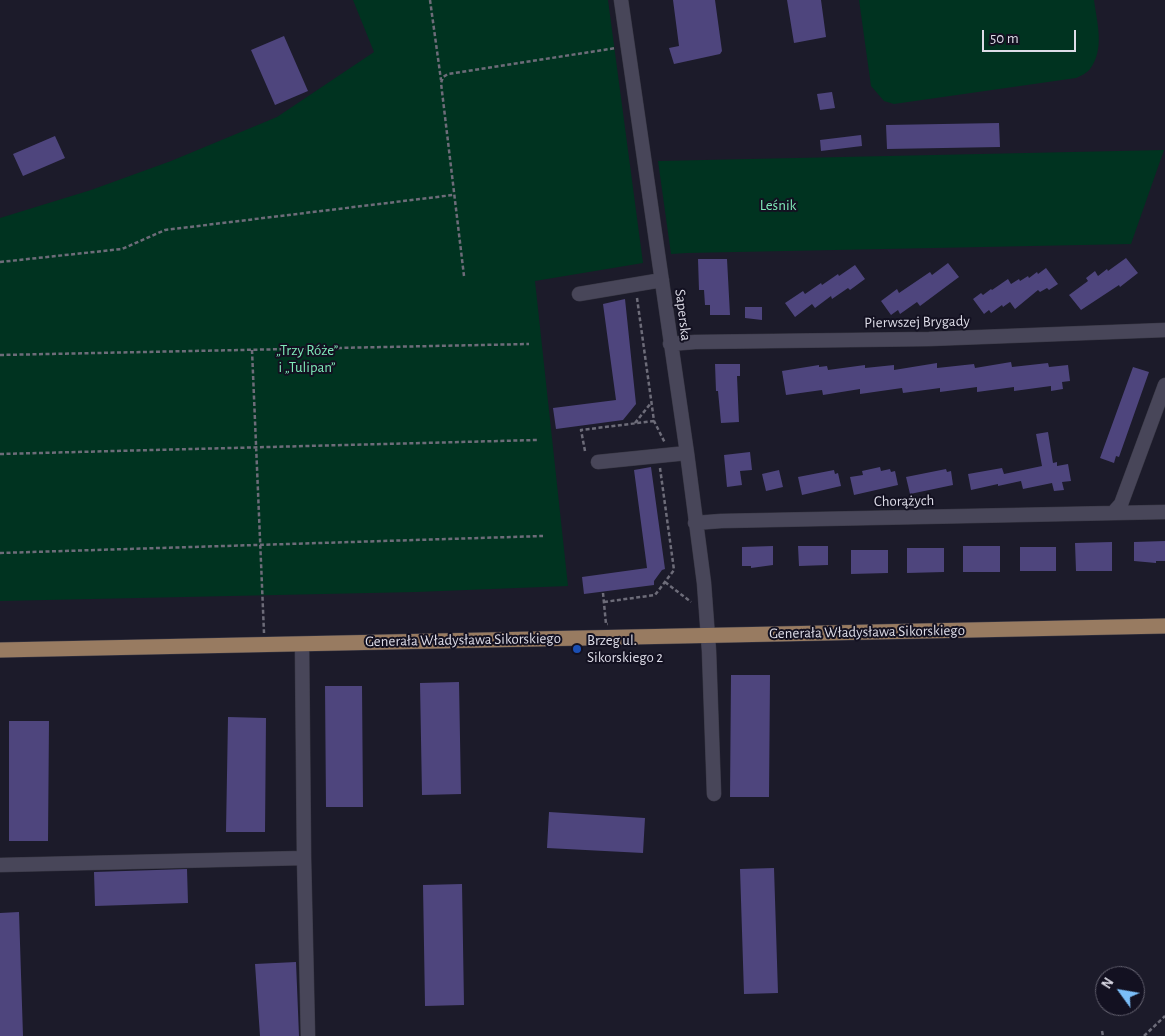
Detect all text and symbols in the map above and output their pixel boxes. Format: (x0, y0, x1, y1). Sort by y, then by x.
scale bar (985, 20, 1079, 52)
text: 50 m (990, 31, 1019, 46)
park label: Leśnik (760, 196, 796, 214)
street label: Saperska (671, 288, 695, 342)
street label: Pierwszej Brygady (864, 312, 970, 332)
park label: „Trzy Róże” i „Tulipan” (276, 341, 338, 376)
street label: Chorążych (874, 491, 934, 511)
street label: Generała Władysława Sikorskiego (769, 621, 965, 643)
street label: Generała Władysława Sikorskiego (365, 629, 561, 651)
place label: Brzeg ul. Sikorskiego 2 (587, 631, 663, 666)
marker: Brzeg ul. Sikorskiego 2 (571, 643, 583, 655)
north arrow (1095, 966, 1145, 1016)
text: N (1100, 976, 1117, 991)

